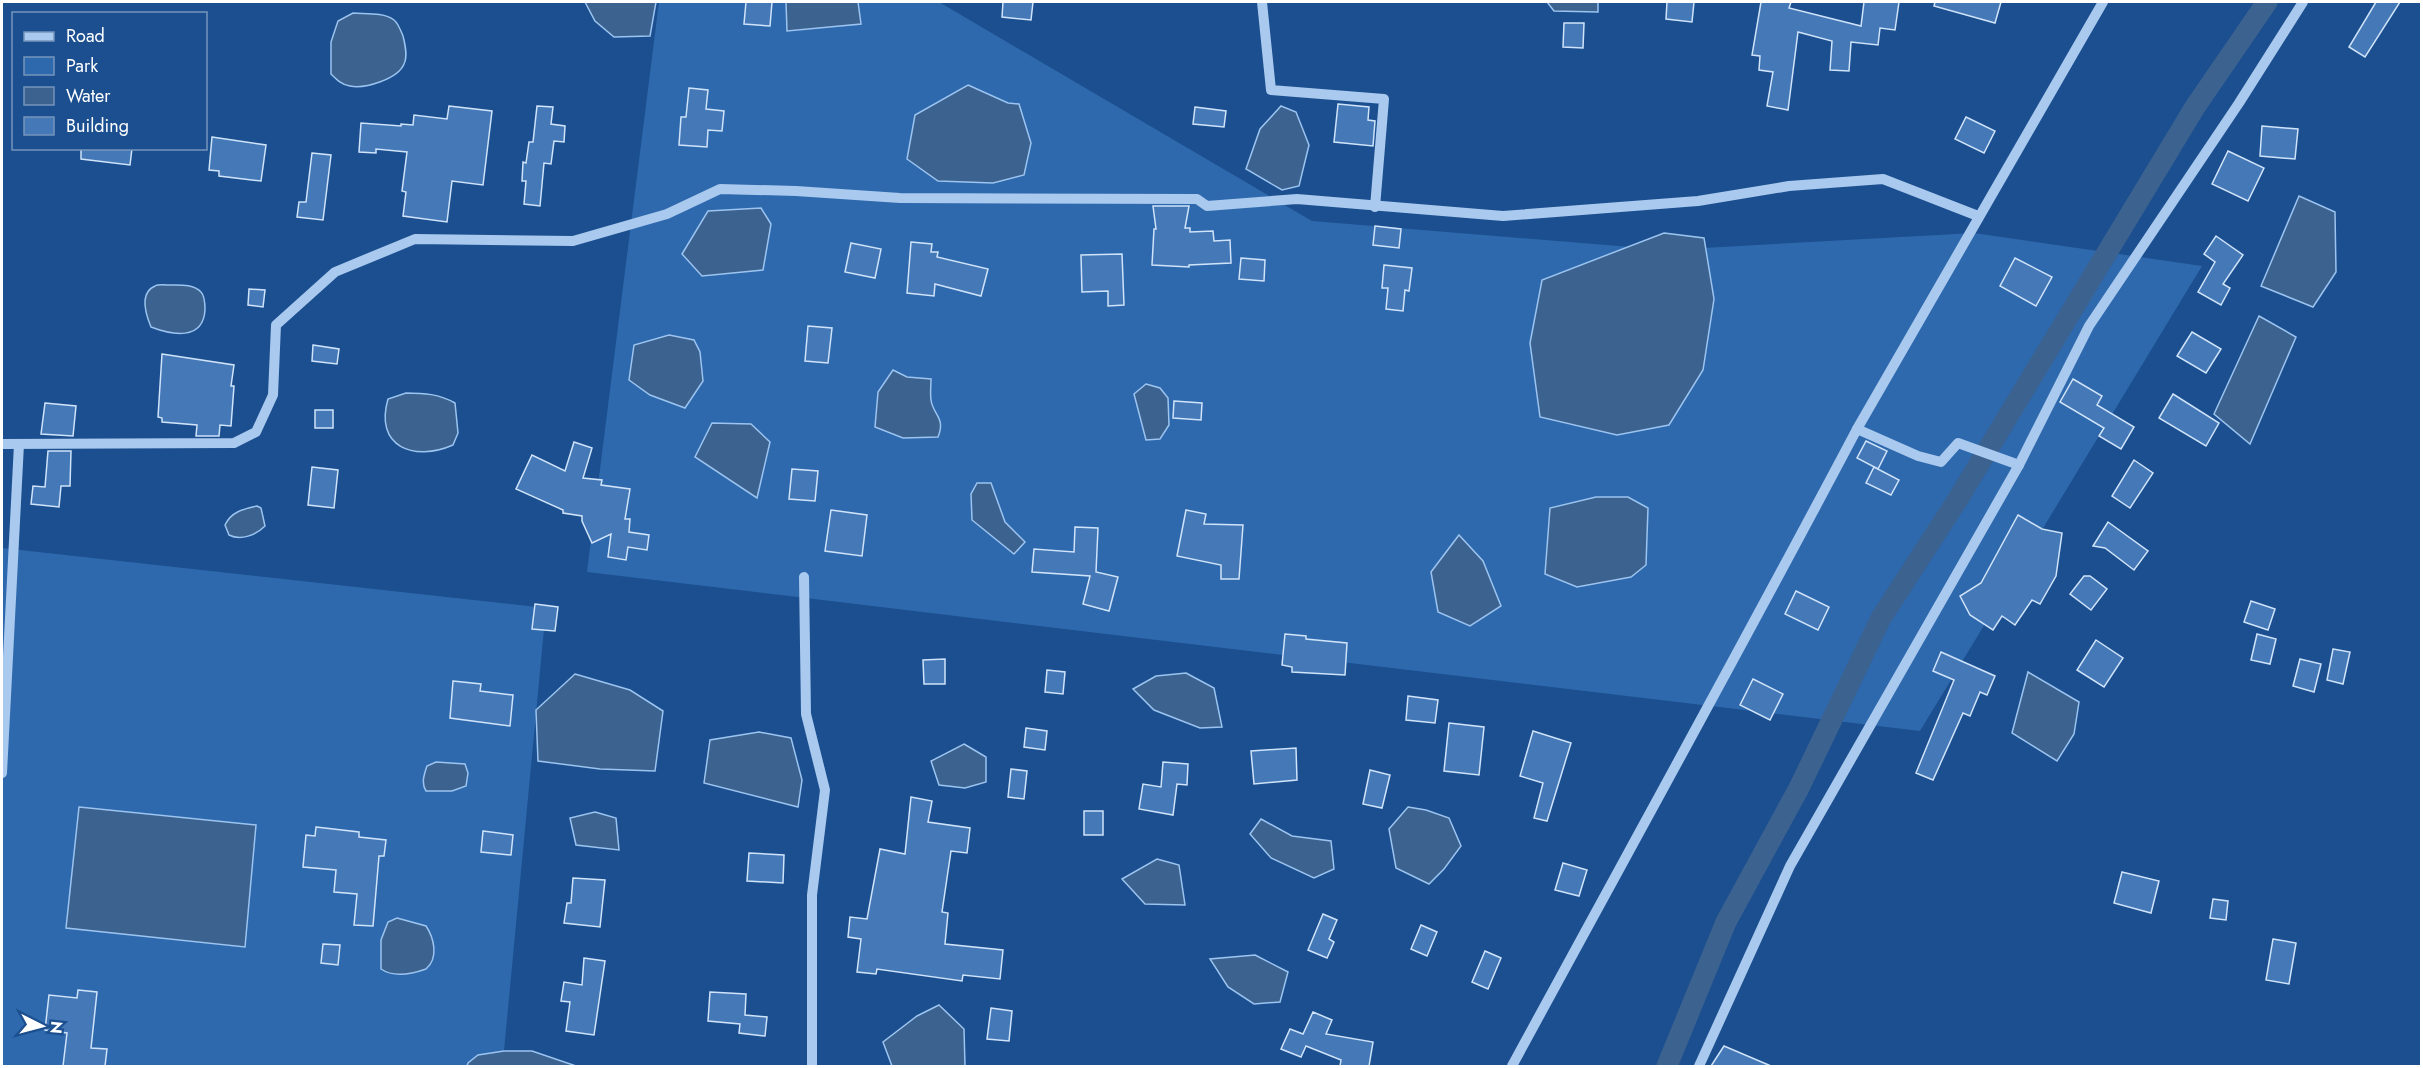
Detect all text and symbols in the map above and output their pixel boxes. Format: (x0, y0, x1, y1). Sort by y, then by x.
legend (12, 12, 207, 150)
text: Road (66, 23, 105, 49)
text: Park (66, 53, 98, 79)
text: Water (66, 83, 111, 109)
text: Building (66, 113, 129, 139)
north arrow (12, 996, 72, 1056)
text: N (44, 1020, 69, 1035)

